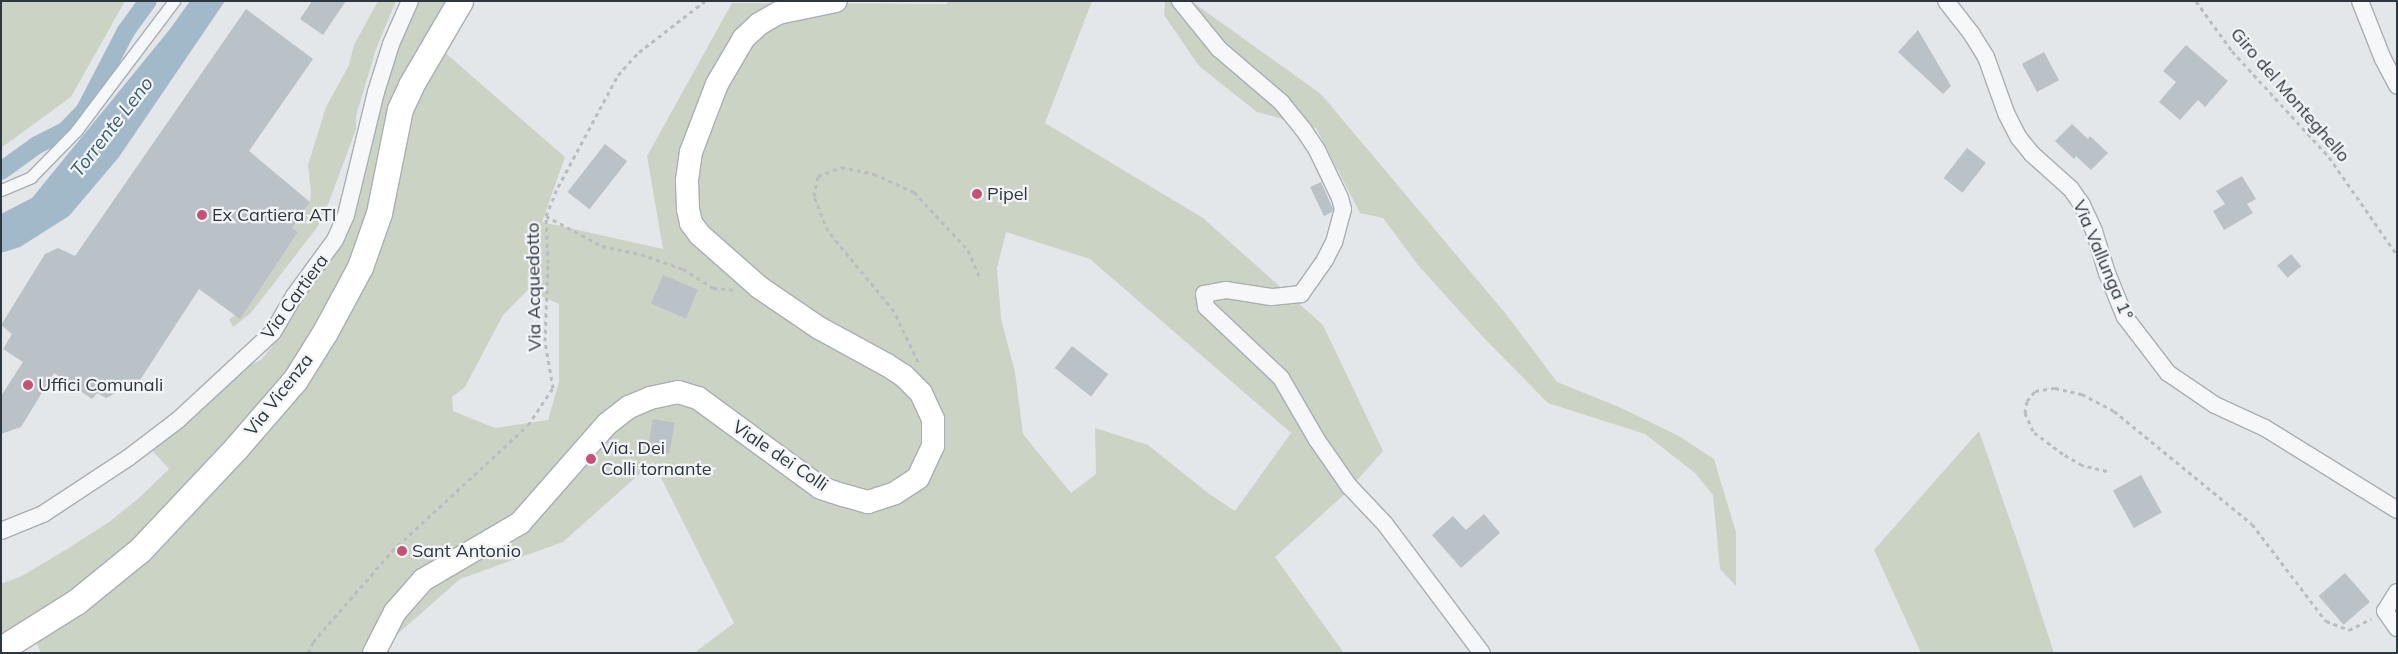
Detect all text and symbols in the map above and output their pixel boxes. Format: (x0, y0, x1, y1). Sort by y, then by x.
street label: Giro del Monteghello (2226, 23, 2354, 167)
water label: Torrente Leno (66, 73, 158, 181)
place label: Pipel (987, 183, 1028, 205)
marker: Pipel (971, 188, 983, 200)
street label: Via Vallunga 1° (2068, 197, 2138, 323)
place label: Ex Cartiera ATI (212, 204, 336, 226)
marker: Ex Cartiera ATI (196, 209, 208, 221)
street label: Via Acquedotto (522, 222, 546, 352)
street label: Via Cartiera (257, 250, 333, 344)
street label: Via Vicenza (240, 350, 318, 440)
place label: Uffici Comunali (38, 374, 163, 396)
marker: Uffici Comunali (22, 379, 34, 391)
street label: Viale dei Colli (728, 416, 832, 496)
place label: Via. Dei Colli tornante (601, 438, 711, 480)
marker: Via. Dei Colli tornante (585, 453, 597, 465)
place label: Sant Antonio (412, 540, 521, 562)
marker: Sant Antonio (396, 545, 408, 557)

